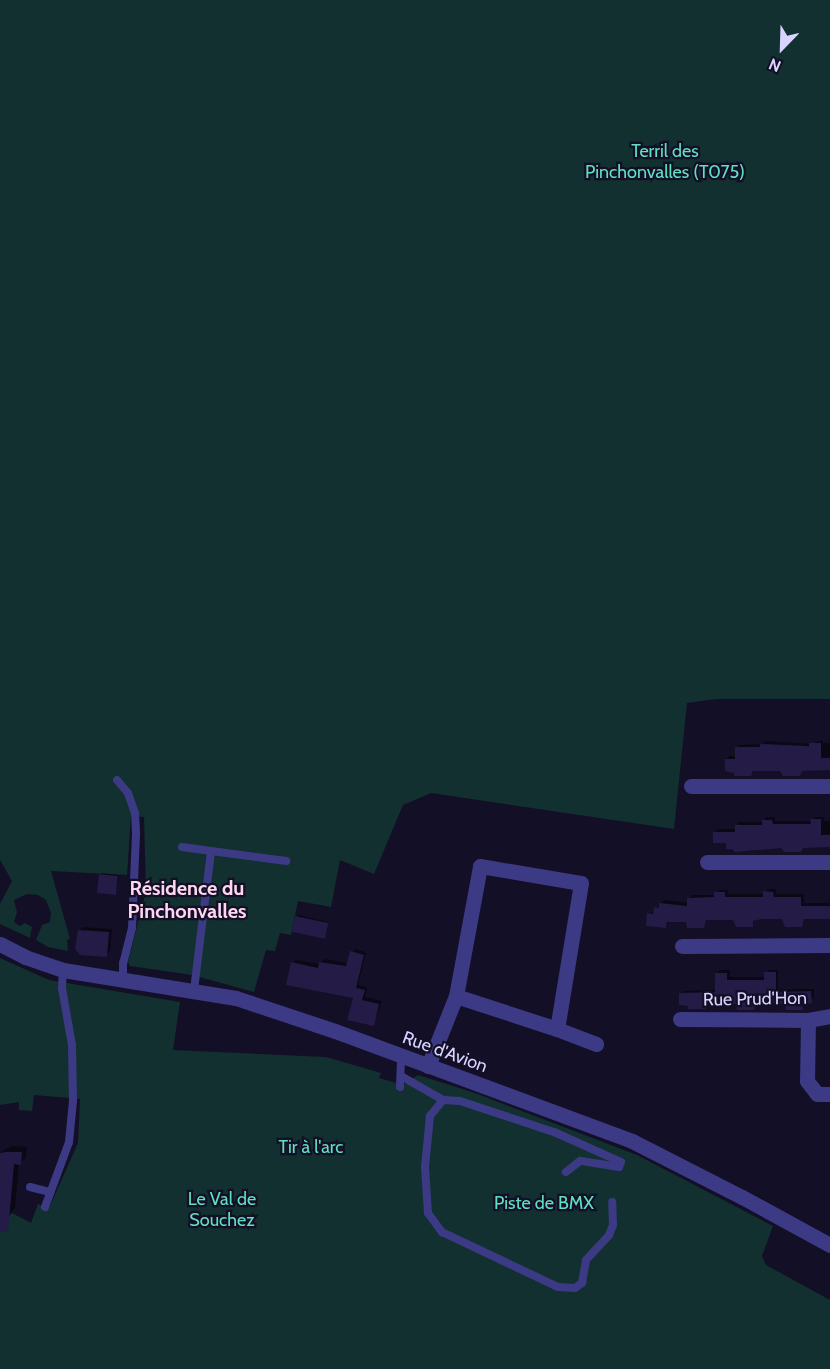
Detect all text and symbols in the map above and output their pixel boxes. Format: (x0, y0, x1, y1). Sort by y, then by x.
north arrow (752, 18, 812, 78)
text: N (766, 54, 784, 76)
park label: Terril des Pinchonvalles (T075) (585, 141, 745, 184)
district label: Résidence du Pinchonvalles (128, 877, 246, 924)
street label: Rue Prud'Hon (703, 987, 807, 1011)
street label: Rue d'Avion (400, 1027, 490, 1077)
park label: Tir à l'arc (279, 1136, 343, 1158)
park label: Le Val de Souchez (188, 1189, 256, 1232)
park label: Piste de BMX (494, 1192, 594, 1214)

